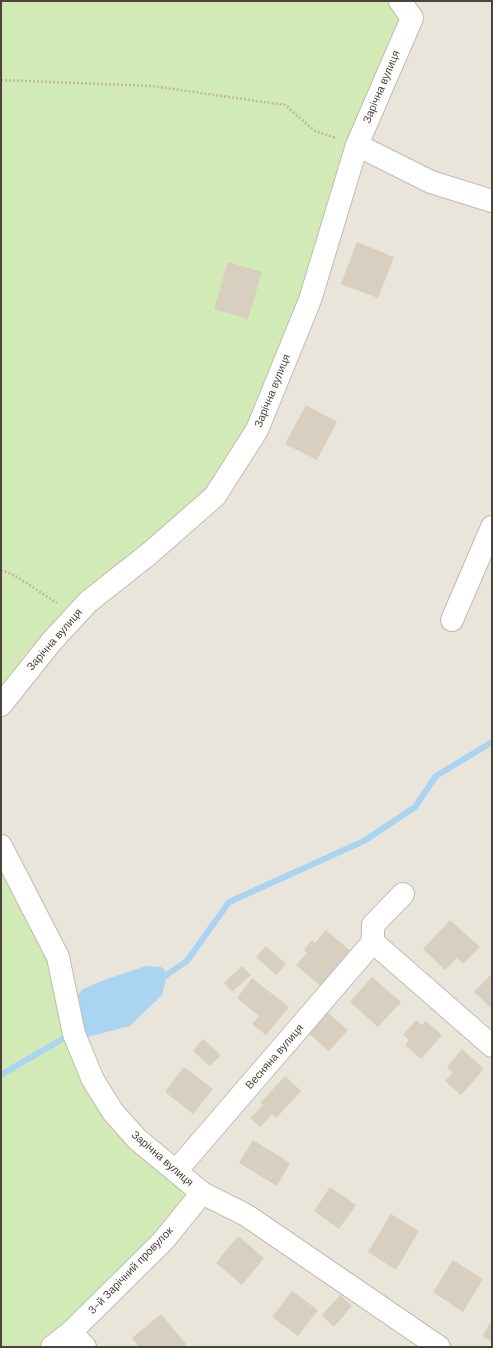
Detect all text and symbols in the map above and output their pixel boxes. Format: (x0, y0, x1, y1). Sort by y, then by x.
street label: Зарічна вулиця (361, 49, 403, 125)
street label: Зарічна вулиця (252, 352, 294, 430)
street label: Зарічна вулиця (24, 606, 86, 674)
street label: Весняна вулиця (243, 1022, 307, 1092)
street label: Зарічна вулиця (128, 1128, 196, 1190)
street label: 3-й Зарічний провулок (86, 1225, 176, 1317)

